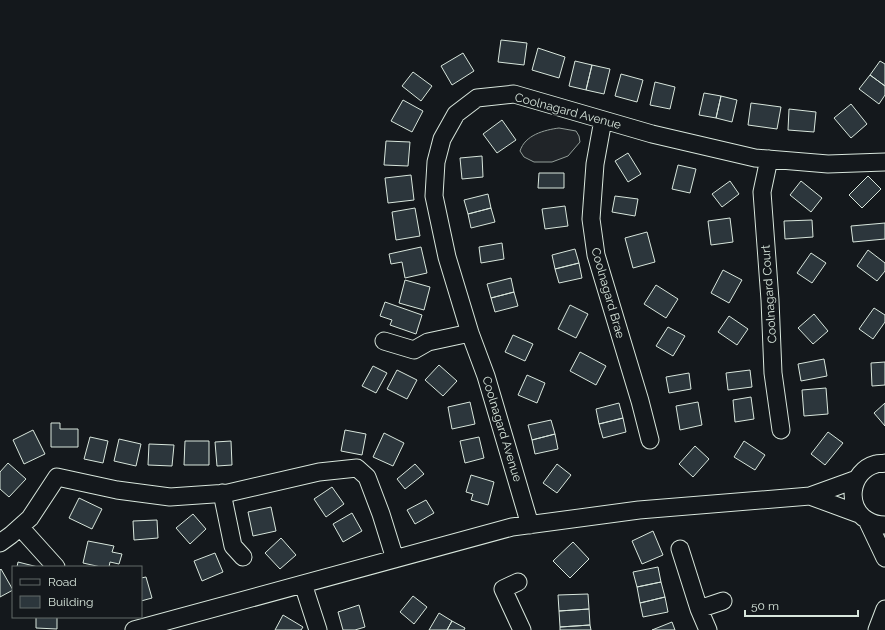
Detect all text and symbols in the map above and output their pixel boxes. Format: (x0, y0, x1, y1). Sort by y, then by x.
street label: Coolnagard Avenue (513, 90, 623, 132)
street label: Coolnagard Court (759, 244, 779, 344)
street label: Coolnagard Brae (588, 246, 628, 340)
street label: Coolnagard Avenue (479, 375, 525, 483)
legend (12, 566, 142, 618)
text: Road (48, 575, 77, 589)
scale bar (745, 592, 858, 618)
text: Building (48, 595, 94, 609)
text: 50 m (751, 599, 779, 613)

